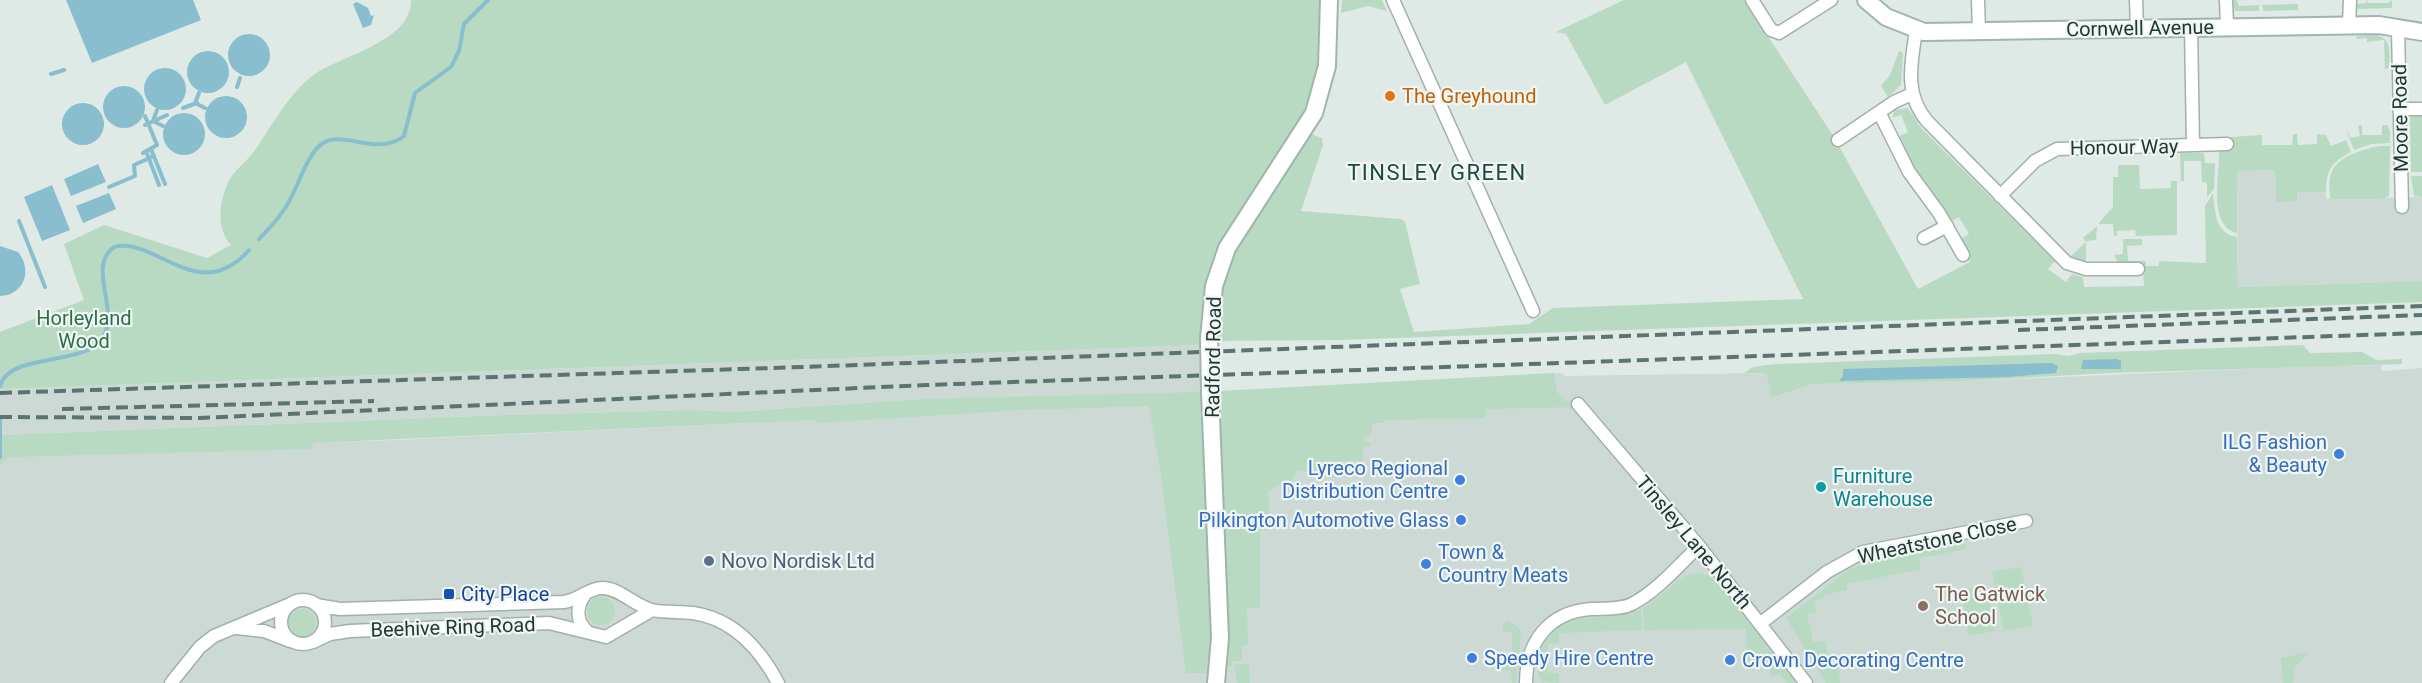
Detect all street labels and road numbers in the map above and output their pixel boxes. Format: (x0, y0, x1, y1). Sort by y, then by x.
street label: Cornwell Avenue (2066, 15, 2214, 41)
street label: Moore Road (2387, 64, 2413, 172)
street label: Honour Way (2070, 134, 2179, 160)
street label: Radford Road (1200, 296, 1226, 418)
street label: Tinsley Lane North (1631, 470, 1757, 614)
street label: Wheatstone Close (1855, 511, 2019, 569)
street label: Beehive Ring Road (370, 612, 536, 642)

